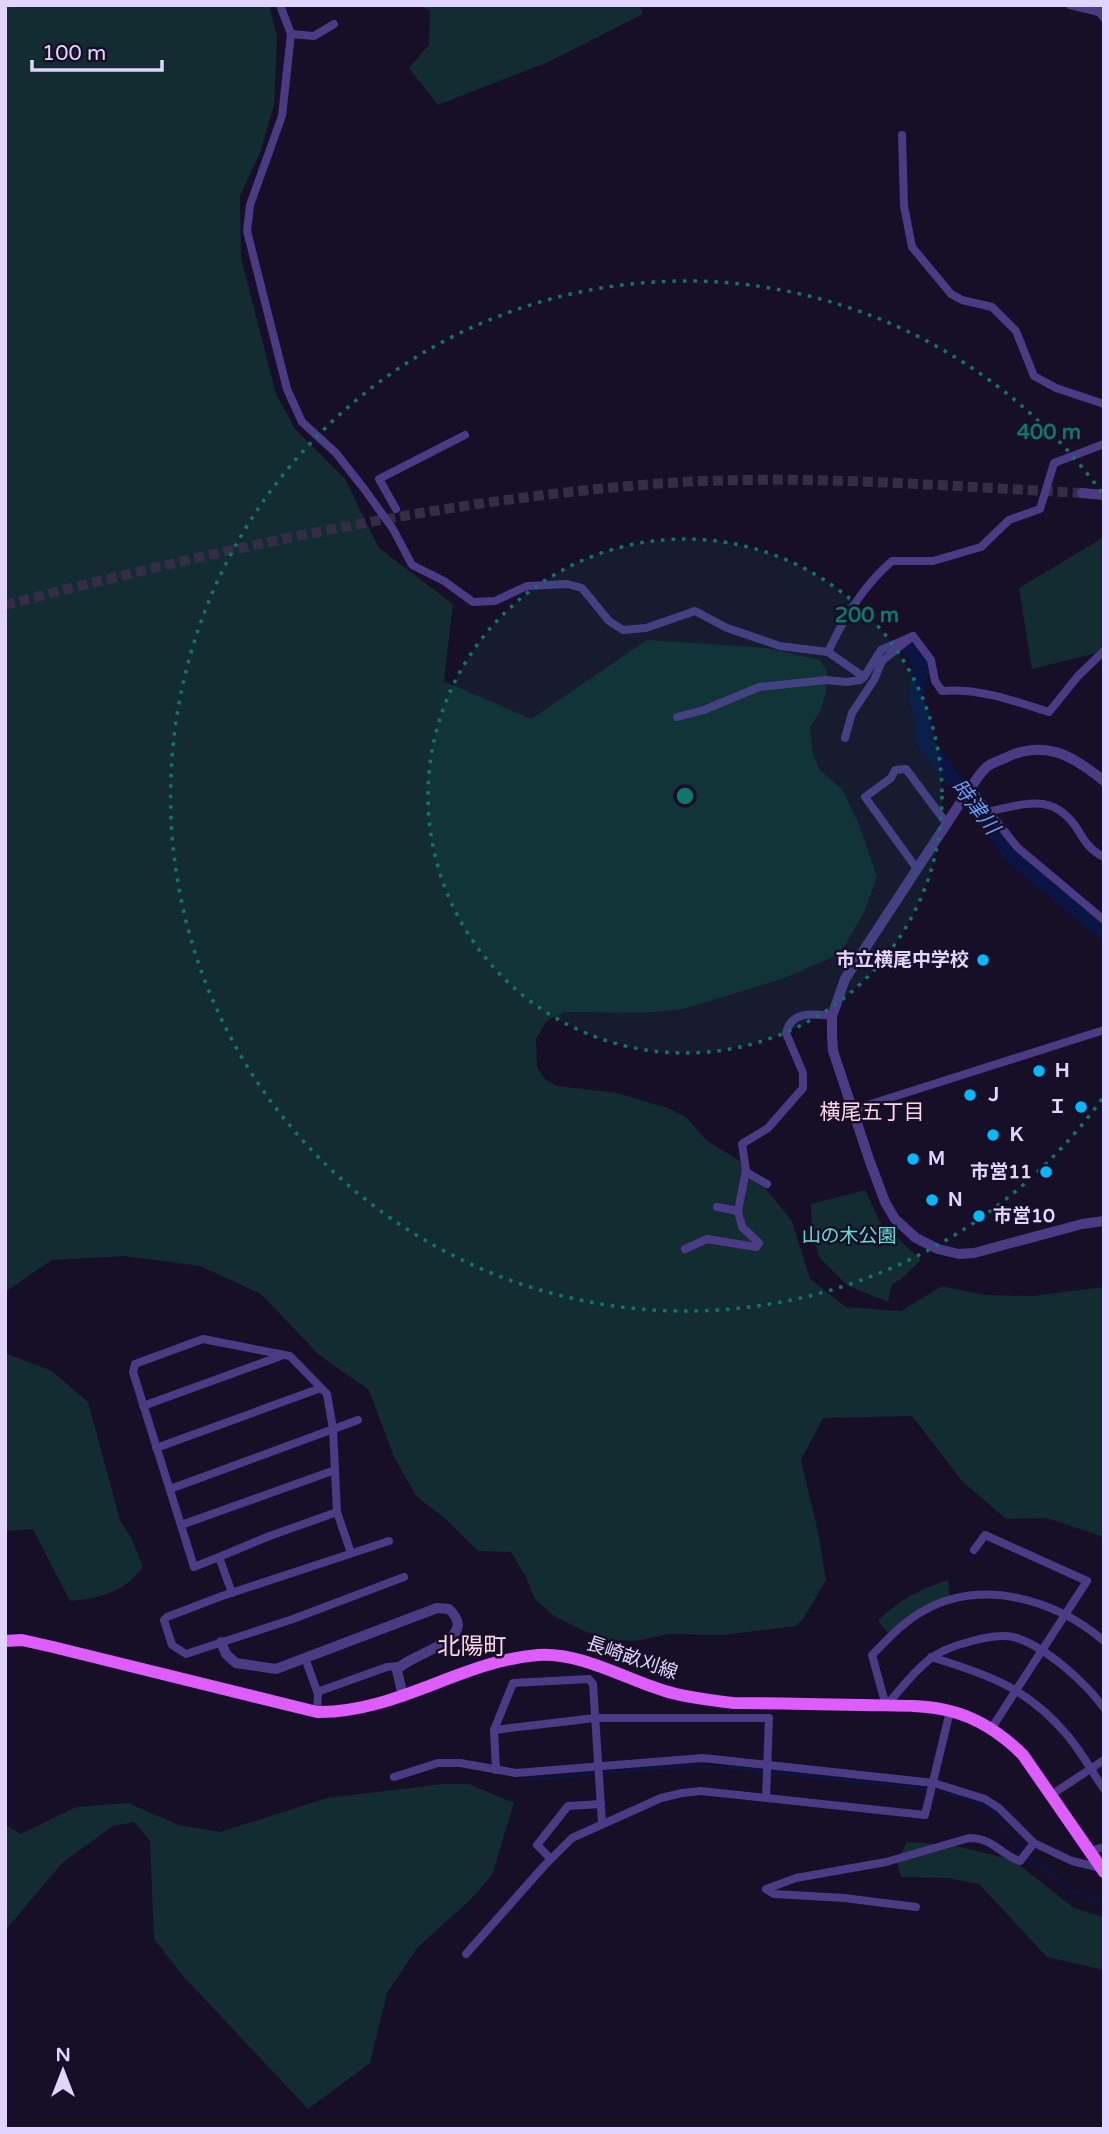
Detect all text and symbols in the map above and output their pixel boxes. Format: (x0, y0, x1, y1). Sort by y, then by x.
scale bar (32, 28, 161, 72)
text: 100 m (42, 41, 106, 66)
text: 400 m (1017, 420, 1081, 445)
text: 200 m (835, 603, 899, 628)
water label: 時津川 (946, 774, 1005, 841)
centre of rings (673, 784, 697, 808)
place label: 市立横尾中学校 (836, 949, 969, 971)
marker: 市立横尾中学校 (975, 952, 991, 968)
place label: Ｈ (1053, 1060, 1072, 1082)
marker: Ｈ (1031, 1063, 1047, 1079)
place label: Ｊ (984, 1084, 1003, 1106)
marker: Ｊ (962, 1087, 978, 1103)
place label: Ｉ (1048, 1096, 1067, 1118)
marker: Ｉ (1073, 1099, 1089, 1115)
district label: 横尾五丁目 (820, 1100, 925, 1125)
place label: Ｋ (1007, 1124, 1026, 1146)
marker: Ｋ (985, 1127, 1001, 1143)
place label: Ｍ (927, 1148, 946, 1170)
marker: Ｍ (905, 1151, 921, 1167)
place label: 市営11 (970, 1161, 1032, 1183)
marker: 市営11 (1038, 1164, 1054, 1180)
place label: Ｎ (946, 1189, 965, 1211)
marker: Ｎ (924, 1192, 940, 1208)
place label: 市営10 (993, 1205, 1055, 1227)
marker: 市営10 (971, 1208, 987, 1224)
park label: 山の木公園 (801, 1225, 897, 1247)
street label: 長崎畝刈線 (583, 1632, 681, 1684)
district label: 北陽町 (438, 1633, 507, 1661)
north arrow (28, 2036, 98, 2106)
text: N (55, 2044, 71, 2066)

